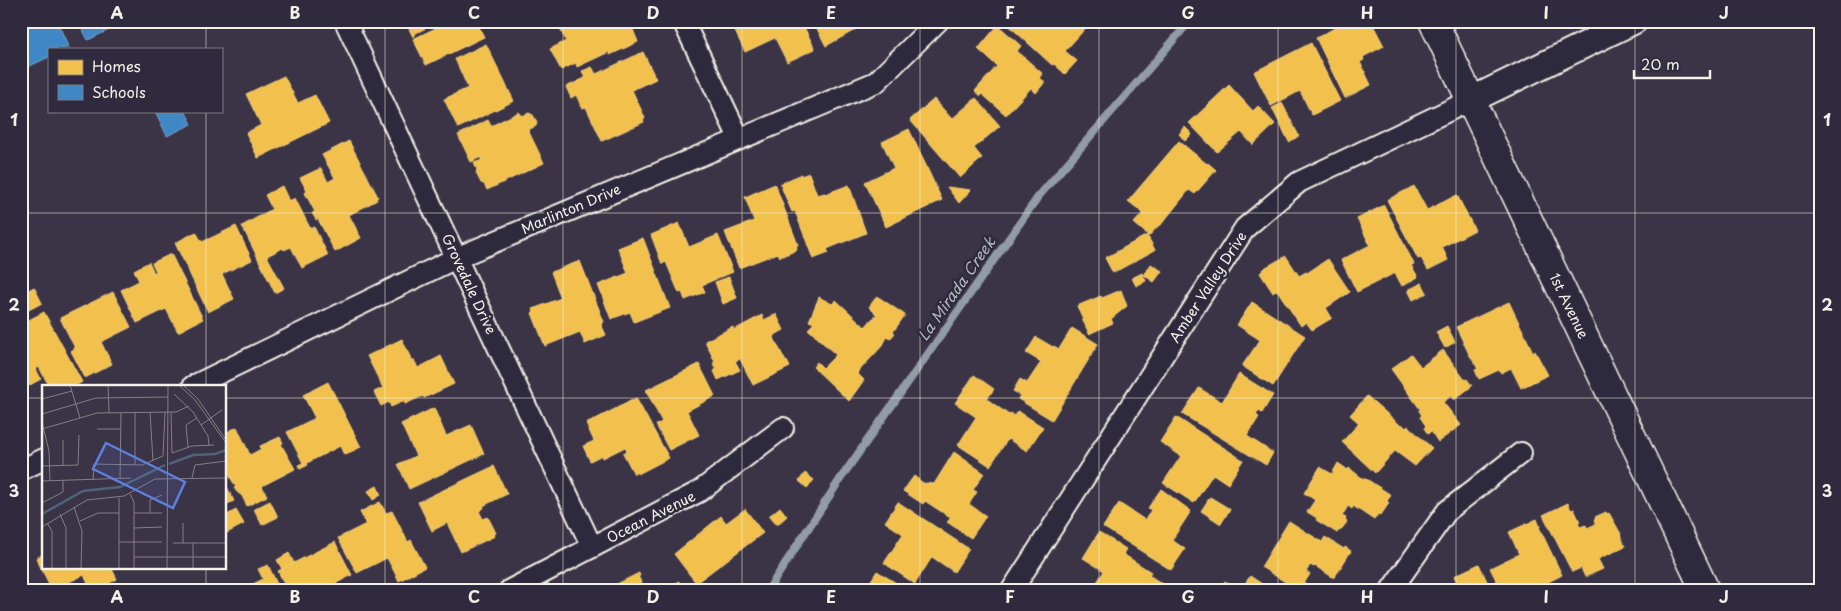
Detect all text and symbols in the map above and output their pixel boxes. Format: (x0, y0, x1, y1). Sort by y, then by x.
text: A (111, 0, 124, 24)
text: B (290, 0, 301, 24)
text: C (468, 0, 480, 24)
text: D (647, 0, 659, 24)
text: E (826, 0, 836, 24)
text: F (1005, 0, 1015, 24)
text: G (1181, 0, 1195, 24)
text: H (1361, 0, 1373, 24)
text: I (1543, 0, 1549, 24)
text: J (1719, 0, 1729, 24)
legend (48, 48, 222, 112)
scale bar (1634, 48, 1710, 80)
text: 20 m (1641, 52, 1680, 75)
text: Homes (92, 54, 141, 77)
text: Schools (92, 80, 146, 103)
text: 1 (10, 107, 18, 131)
text: 1 (1823, 107, 1831, 131)
street label: Marlinton Drive (518, 178, 624, 239)
street label: Amber Valley Drive (1164, 227, 1251, 346)
street label: Grovedale Drive (437, 230, 502, 338)
water label: La Mirada Creek (911, 231, 1001, 345)
street label: 1st Avenue (1545, 270, 1594, 342)
text: 2 (8, 292, 20, 316)
text: 2 (1821, 292, 1833, 316)
inset map (42, 385, 226, 568)
text: 3 (9, 478, 19, 502)
text: 3 (1822, 478, 1832, 502)
street label: Ocean Avenue (603, 485, 699, 548)
text: A (111, 584, 124, 608)
text: B (290, 584, 301, 608)
text: C (468, 584, 480, 608)
text: D (647, 584, 659, 608)
text: E (826, 584, 836, 608)
text: F (1005, 584, 1015, 608)
text: G (1181, 584, 1195, 608)
text: H (1361, 584, 1373, 608)
text: I (1543, 584, 1549, 608)
text: J (1719, 584, 1729, 608)

